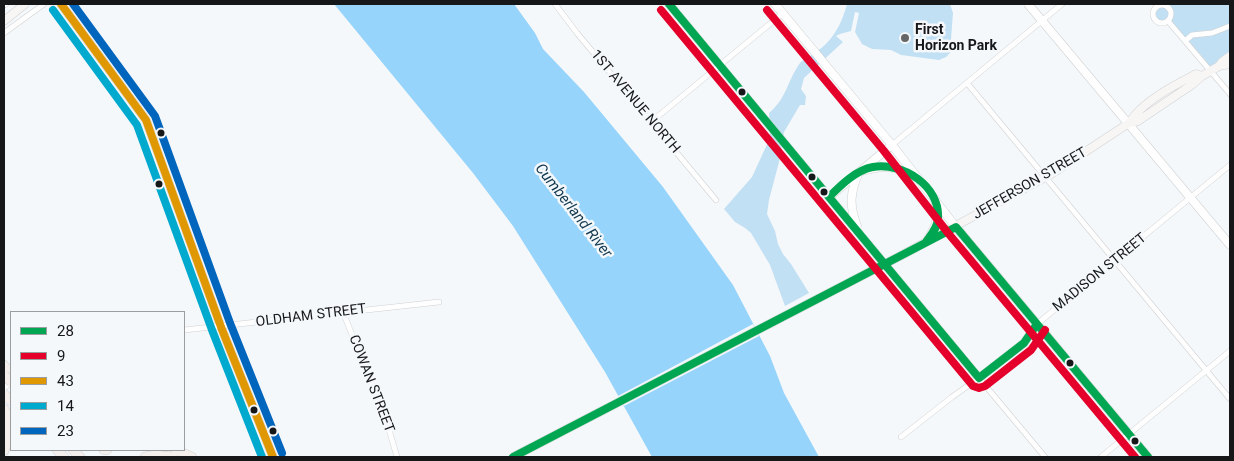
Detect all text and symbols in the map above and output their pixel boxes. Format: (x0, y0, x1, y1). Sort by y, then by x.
place label: First Horizon Park (915, 22, 997, 54)
marker: First Horizon Park (899, 32, 911, 44)
street label: 1ST AVENUE NORTH (587, 47, 683, 157)
unlabelled marker (737, 87, 747, 97)
unlabelled marker (156, 128, 166, 138)
street label: JEFFERSON STREET (970, 145, 1090, 223)
water label: Cumberland River (531, 160, 615, 262)
unlabelled marker (807, 172, 817, 182)
unlabelled marker (154, 179, 164, 189)
unlabelled marker (819, 187, 829, 197)
street label: MADISON STREET (1050, 230, 1150, 316)
street label: OLDHAM STREET (255, 301, 367, 331)
legend (10, 311, 185, 451)
text: 28 (57, 322, 74, 340)
street label: COWAN STREET (345, 333, 397, 435)
text: 9 (57, 347, 65, 365)
unlabelled marker (1065, 358, 1075, 368)
text: 43 (57, 372, 74, 390)
text: 14 (57, 397, 74, 415)
unlabelled marker (249, 405, 259, 415)
text: 23 (57, 422, 74, 440)
unlabelled marker (268, 426, 278, 436)
unlabelled marker (1130, 436, 1140, 446)

